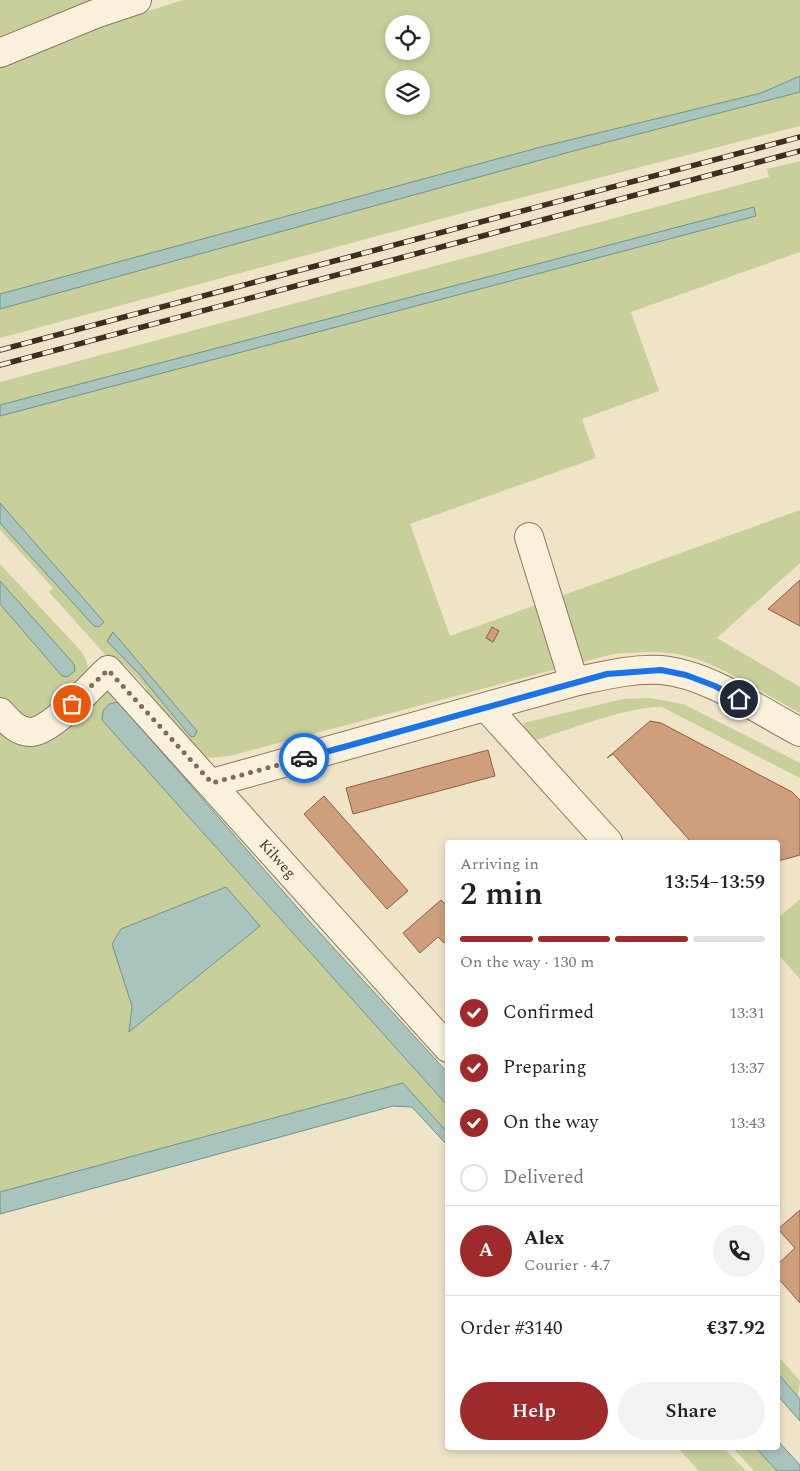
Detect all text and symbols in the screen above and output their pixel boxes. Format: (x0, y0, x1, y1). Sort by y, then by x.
map controls (385, 15, 430, 115)
button: locate (385, 15, 430, 60)
button: layers (385, 70, 430, 115)
pin (718, 678, 760, 720)
pin (51, 683, 93, 725)
icon: home (725, 685, 753, 713)
icon: bag (58, 690, 86, 718)
courier (279, 733, 329, 783)
icon: car (290, 744, 318, 772)
street label: Kilweg (254, 834, 302, 884)
text: Arriving in (460, 852, 539, 876)
text: 13:54–13:59 (664, 868, 765, 897)
text: 2 min (460, 870, 543, 919)
text: On the way · 130 m (460, 950, 594, 974)
text: Confirmed (503, 998, 594, 1027)
icon: check (460, 999, 488, 1027)
text: 13:31 (729, 1001, 765, 1025)
text: Preparing (503, 1053, 587, 1082)
icon: check (460, 1054, 488, 1082)
text: 13:37 (729, 1056, 765, 1080)
text: On the way (503, 1108, 599, 1137)
icon: check (460, 1109, 488, 1137)
text: 13:43 (729, 1111, 765, 1135)
text: Delivered (503, 1163, 584, 1192)
text: Alex (524, 1224, 565, 1253)
button: phone (713, 1225, 765, 1277)
text: A (479, 1236, 493, 1265)
text: Courier · 4.7 (524, 1253, 611, 1277)
text: Order #3140 (460, 1314, 563, 1343)
text: €37.92 (707, 1314, 765, 1343)
button: Help (460, 1382, 608, 1440)
button: Share (618, 1382, 765, 1440)

